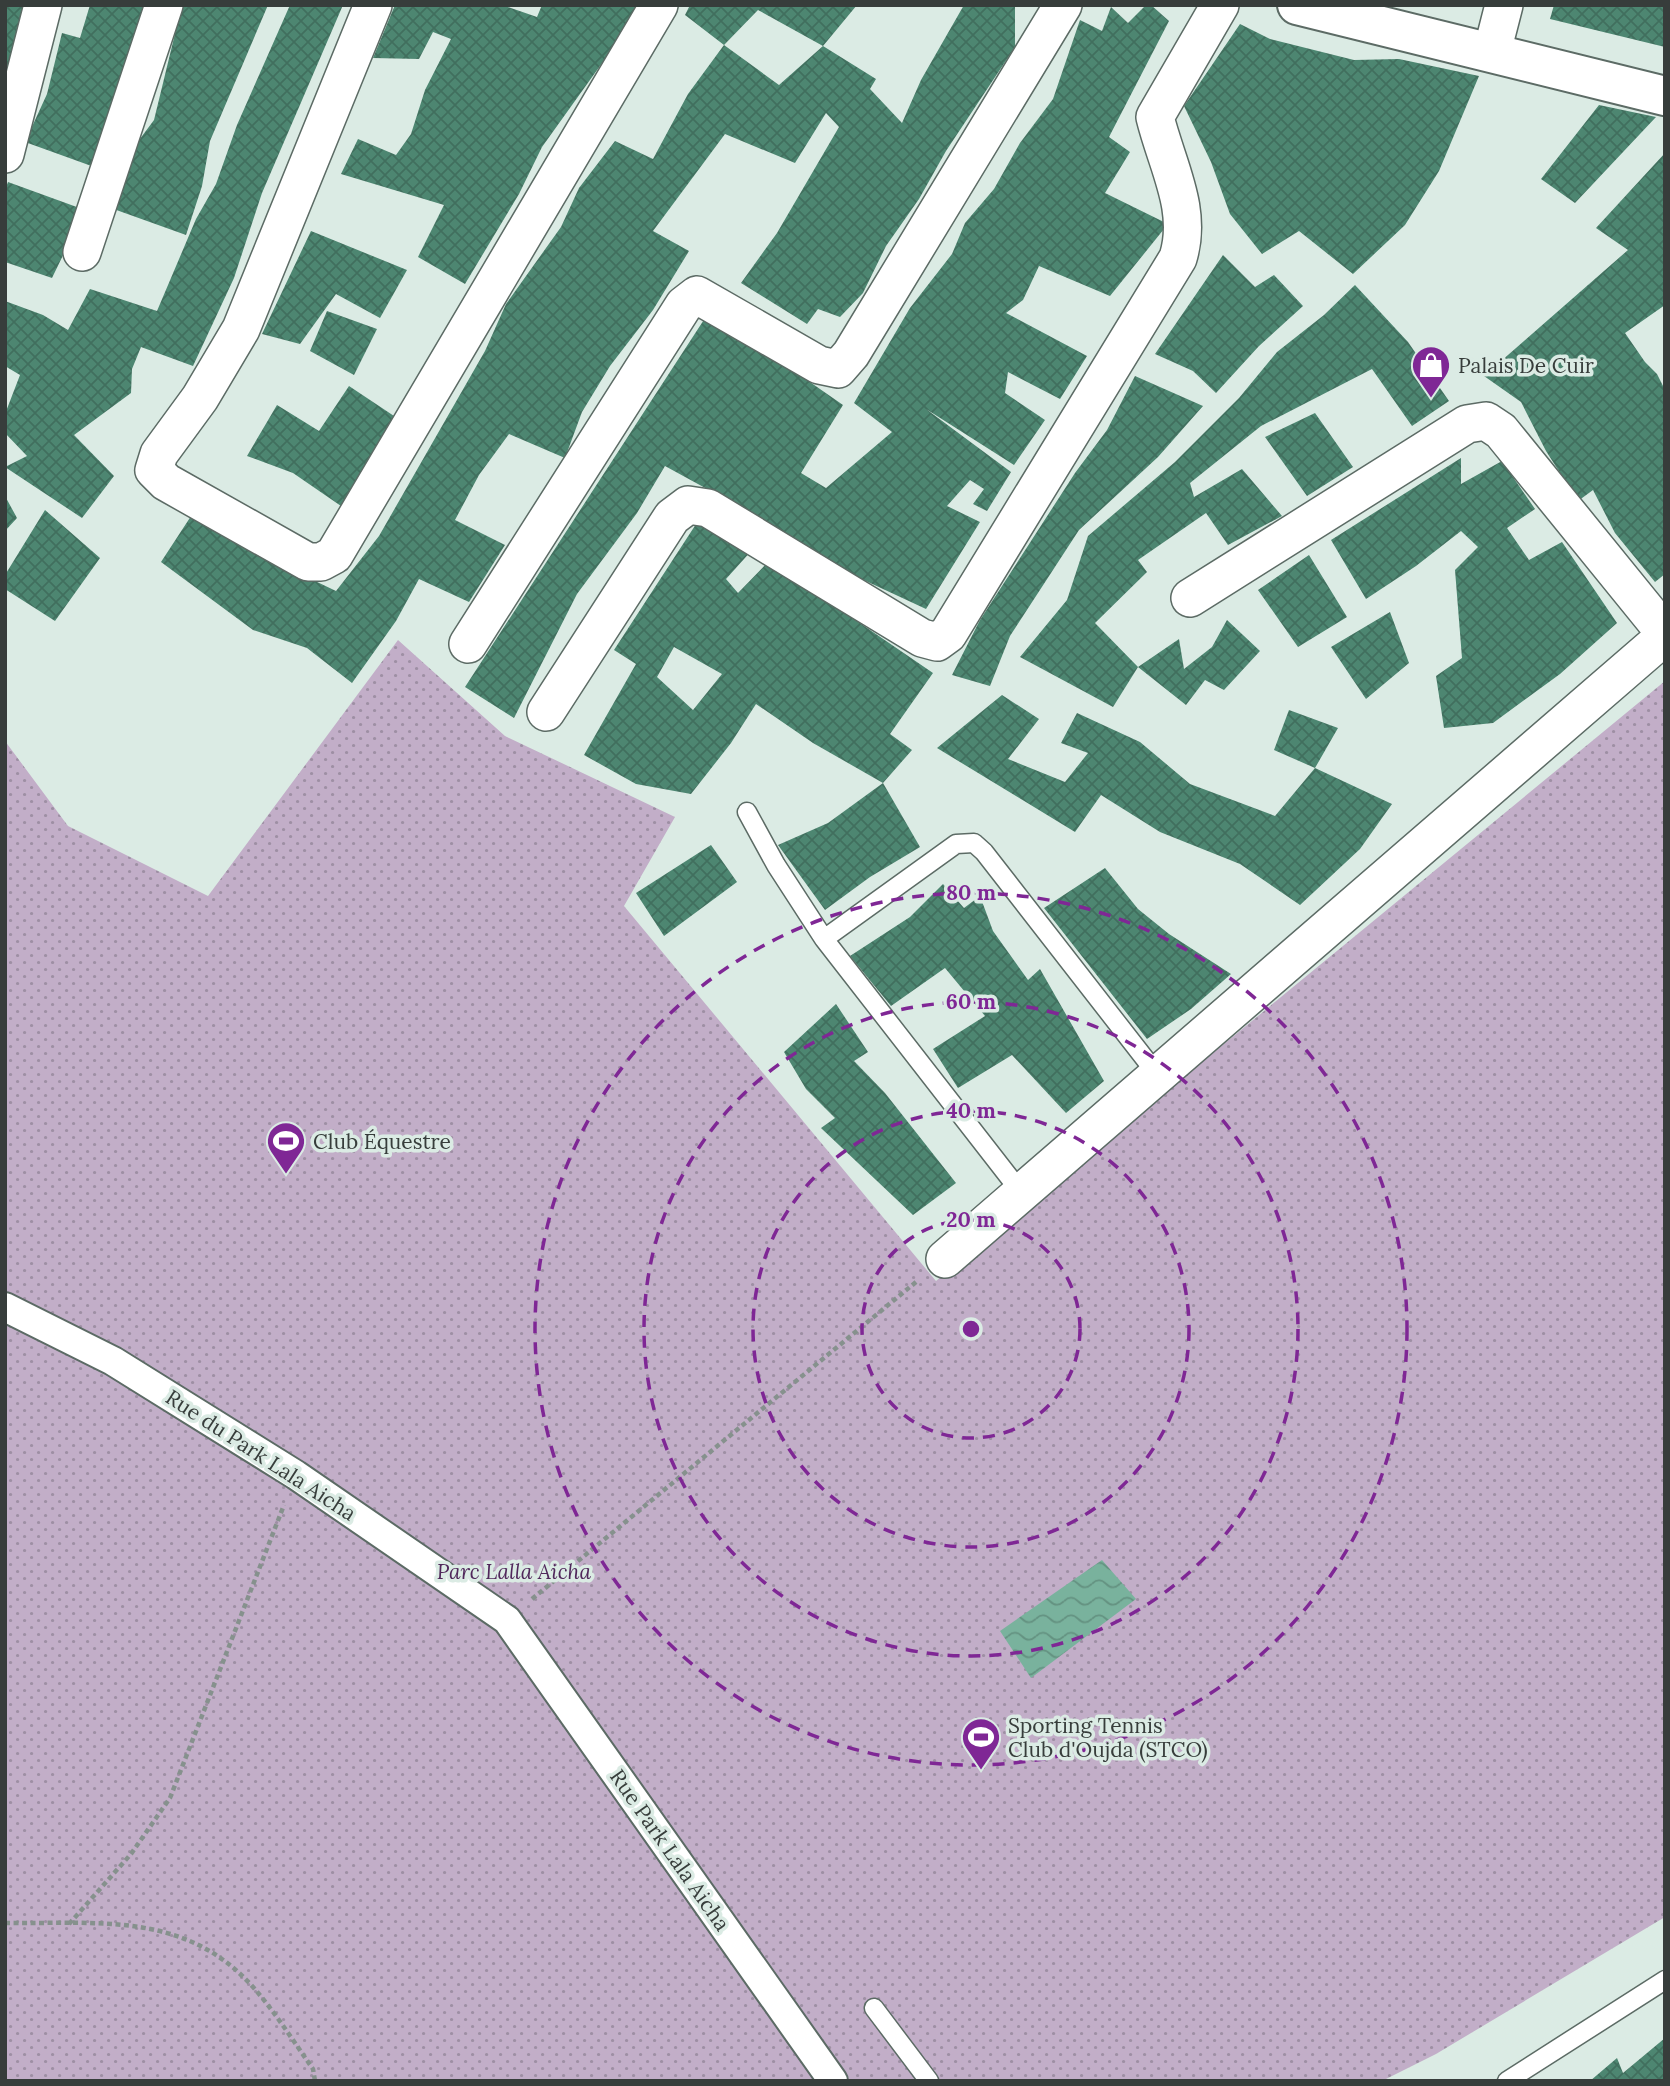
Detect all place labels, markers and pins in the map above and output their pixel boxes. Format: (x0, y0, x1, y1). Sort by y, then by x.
shop icon: Palais De Cuir (1410, 344, 1452, 399)
place label: Palais De Cuir (1458, 352, 1594, 379)
sports icon: Club Équestre (265, 1120, 307, 1175)
place label: Club Équestre (313, 1128, 451, 1155)
centre of rings (959, 1317, 983, 1341)
place label: Sporting Tennis Club d'Oujda (STCO) (1008, 1712, 1208, 1763)
sports icon: Sporting Tennis Club d'Oujda (STCO) (960, 1716, 1002, 1771)

